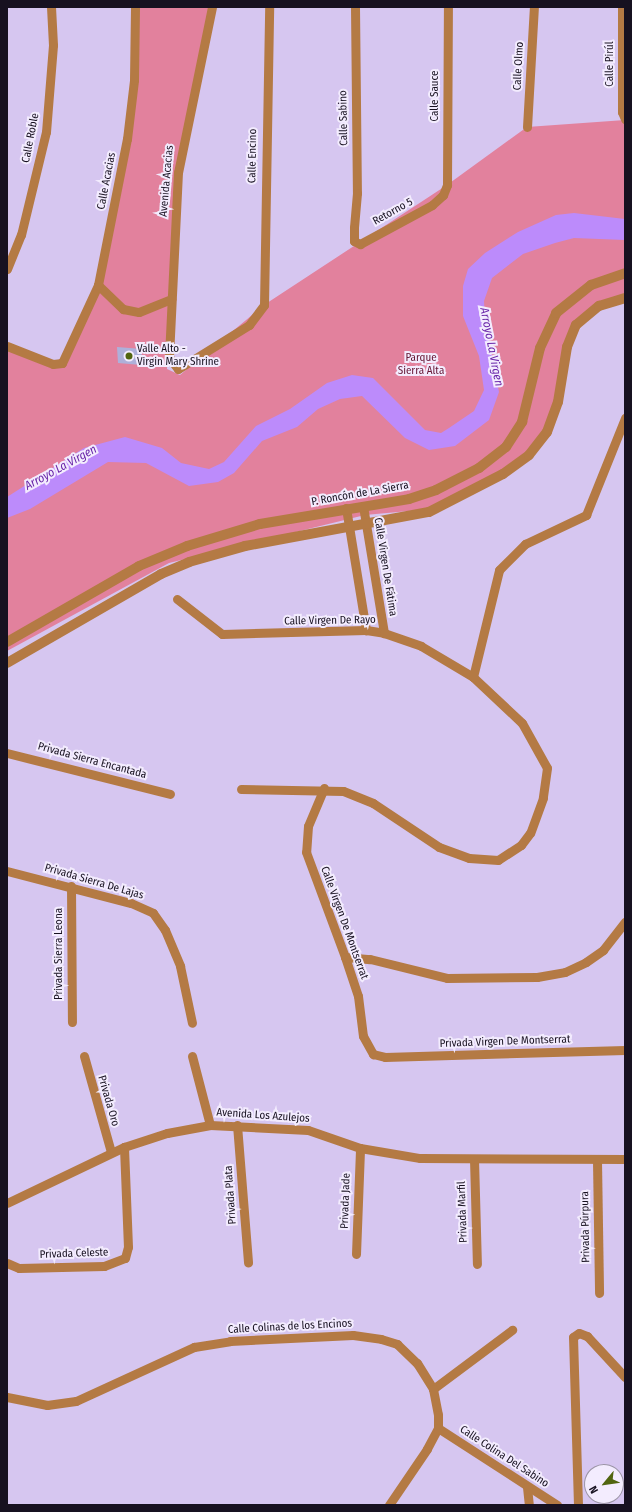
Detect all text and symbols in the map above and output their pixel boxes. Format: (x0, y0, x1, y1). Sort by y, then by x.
street label: Calle Olmo (511, 41, 527, 91)
street label: Calle Pirúl (603, 41, 617, 87)
street label: Calle Sauce (428, 70, 442, 122)
street label: Calle Sabino (337, 90, 351, 146)
street label: Calle Roble (20, 112, 42, 164)
street label: Calle Encino (246, 129, 260, 183)
street label: Avenida Acacias (157, 145, 177, 217)
street label: Calle Acacias (95, 151, 119, 211)
street label: Retorno 5 (371, 196, 415, 228)
water label: Arroyo La Virgen (476, 306, 506, 388)
place label: Valle Alto - Virgin Mary Shrine (137, 343, 219, 369)
marker: Valle Alto - Virgin Mary Shrine (124, 351, 134, 361)
park label: Parque Sierra Alta (398, 352, 444, 378)
water label: Arroyo La Virgen (23, 442, 99, 494)
street label: P. Roncón de La Sierra (310, 479, 410, 509)
street label: Calle Virgen De Fátima (371, 517, 399, 617)
street label: Calle Virgen De Rayo (284, 614, 376, 628)
street label: Privada Sierra Encantada (36, 740, 148, 782)
street label: Privada Sierra De Lajas (43, 862, 145, 902)
street label: Calle Virgen De Montserrat (317, 865, 371, 981)
street label: Privada Sierra Leona (52, 908, 66, 1000)
street label: Privada Virgen De Montserrat (439, 1033, 571, 1051)
street label: Privada Oro (94, 1074, 122, 1128)
street label: Avenida Los Azulejos (216, 1106, 310, 1126)
street label: Privada Plata (222, 1165, 240, 1225)
street label: Privada Jade (338, 1173, 354, 1229)
street label: Privada Marfil (455, 1181, 471, 1243)
street label: Privada Púrpura (579, 1191, 593, 1263)
street label: Privada Celeste (39, 1246, 109, 1262)
street label: Calle Colinas de los Encinos (228, 1317, 352, 1337)
street label: Calle Colina Del Sabino (457, 1423, 551, 1491)
north arrow (584, 1464, 624, 1504)
text: N (587, 1484, 601, 1496)

